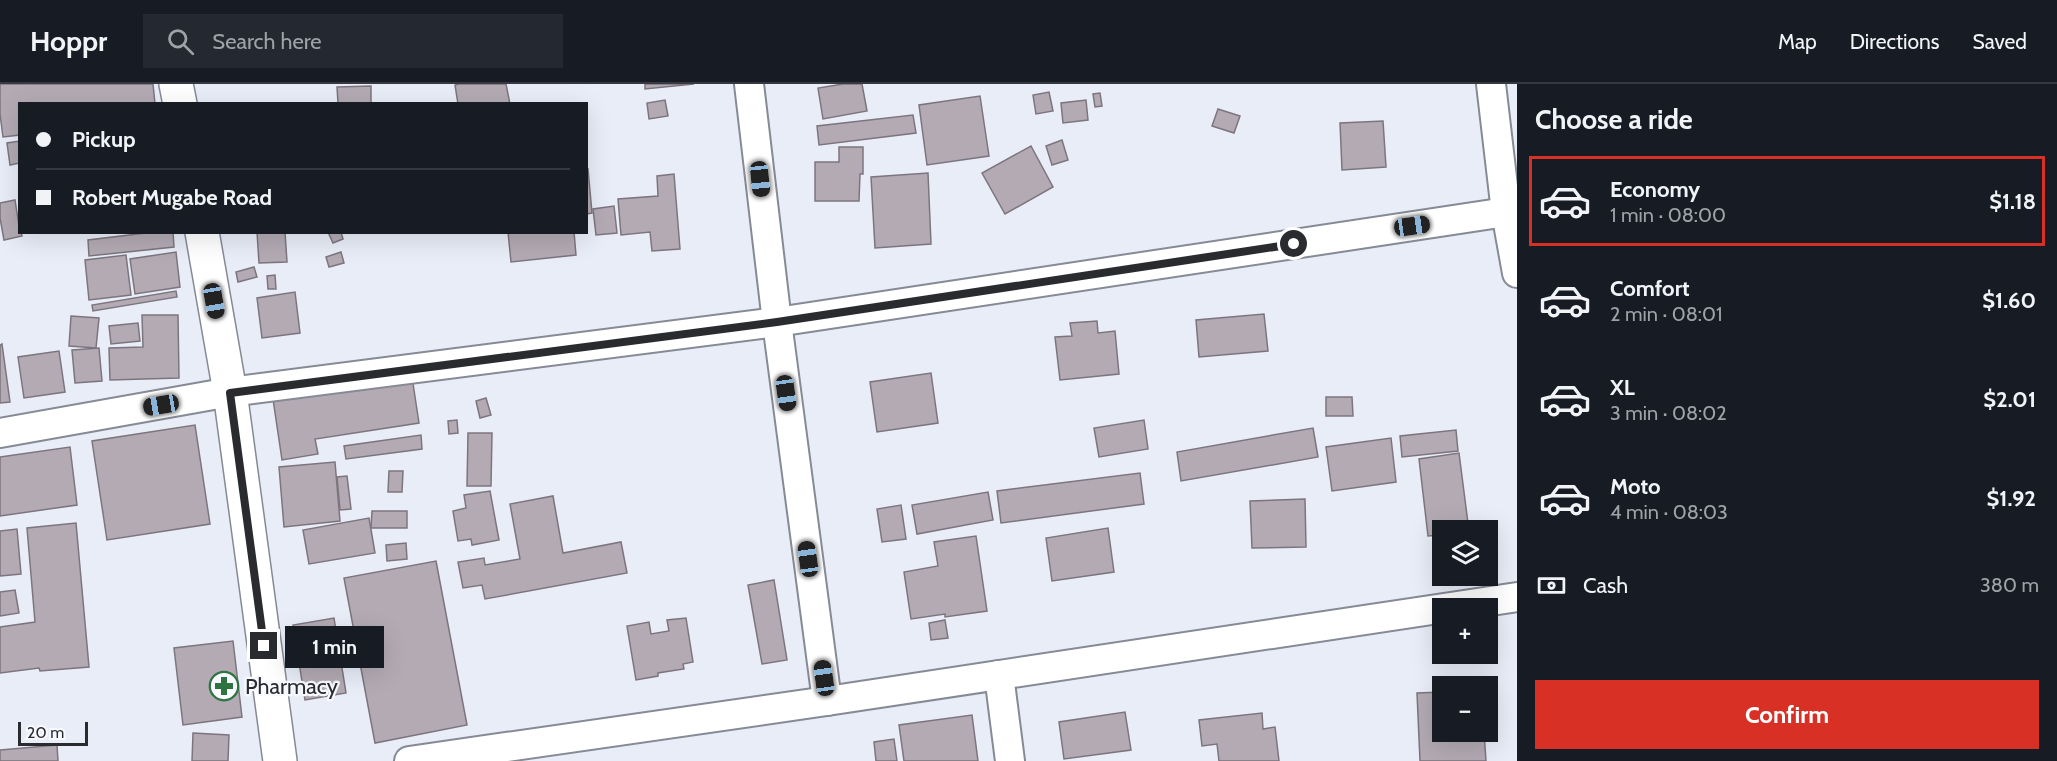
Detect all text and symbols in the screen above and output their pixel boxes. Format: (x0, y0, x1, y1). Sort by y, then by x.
search box (143, 14, 563, 68)
text: Hoppr (30, 24, 107, 58)
icon: search (164, 25, 197, 58)
text: Search here (212, 28, 322, 55)
text: Map (1778, 29, 1817, 54)
text: Directions (1850, 29, 1939, 54)
text: Saved (1972, 29, 2027, 54)
text: Choose a ride (1535, 103, 1693, 136)
text: Pickup (72, 126, 136, 153)
car (749, 160, 771, 198)
icon: car (1538, 174, 1592, 228)
text: Economy (1610, 176, 1700, 203)
text: Robert Mugabe Road (72, 184, 272, 211)
text: $1.18 (1989, 188, 2036, 215)
text: 1 min · 08:00 (1610, 203, 1726, 227)
car (1393, 215, 1431, 237)
route start (1280, 230, 1307, 257)
icon: car (1538, 273, 1592, 327)
text: Comfort (1610, 275, 1689, 302)
car (202, 282, 226, 320)
text: $1.60 (1982, 287, 2036, 314)
text: 2 min · 08:01 (1610, 302, 1722, 326)
icon: car (1538, 372, 1592, 426)
car (775, 374, 797, 412)
text: XL (1610, 374, 1635, 401)
text: $2.01 (1983, 386, 2036, 413)
car (142, 393, 180, 417)
text: 3 min · 08:02 (1610, 401, 1727, 425)
icon: car (1538, 471, 1592, 525)
text: Moto (1610, 473, 1661, 500)
text: $1.92 (1987, 485, 2036, 512)
text: 4 min · 08:03 (1610, 500, 1728, 524)
map controls (1432, 520, 1498, 742)
button: layers (1432, 520, 1498, 586)
car (797, 540, 819, 578)
icon: cash (1535, 569, 1568, 602)
text: Cash (1583, 572, 1628, 599)
text: 380 m (1980, 573, 2039, 597)
button: + (1432, 598, 1498, 664)
callout: 1 min (285, 625, 384, 667)
route end (250, 632, 277, 659)
text: 1 min (312, 635, 357, 659)
car (813, 659, 835, 697)
pharmacy icon: Pharmacy (208, 670, 240, 702)
place label: Pharmacy (245, 673, 338, 700)
button: − (1432, 676, 1498, 742)
button: Confirm (1535, 680, 2039, 749)
scale bar (18, 719, 88, 746)
text: 20 m (27, 723, 64, 742)

